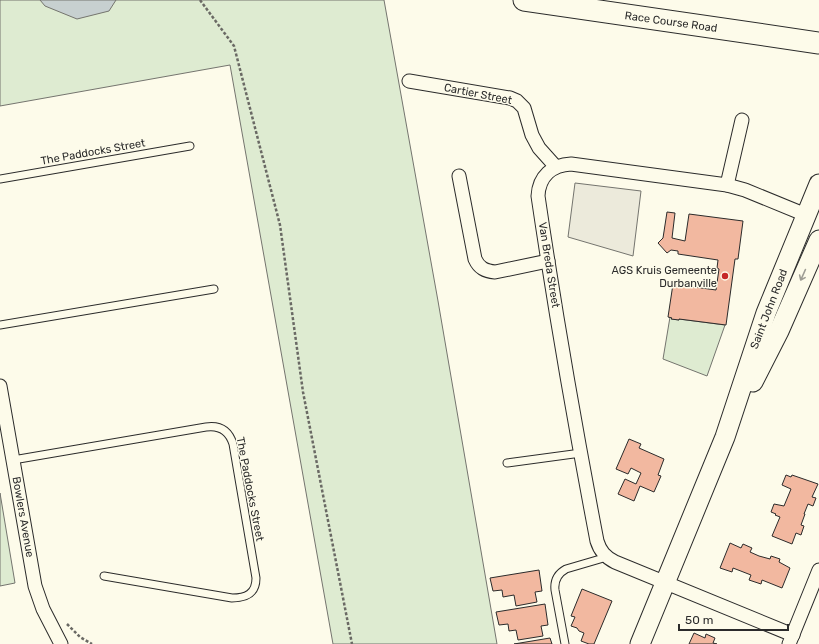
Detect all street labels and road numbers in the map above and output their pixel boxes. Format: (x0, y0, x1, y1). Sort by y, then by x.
street label: Race Course Road (624, 9, 718, 35)
street label: Cartier Street (443, 81, 514, 107)
street label: The Paddocks Street (40, 136, 147, 168)
street label: Van Breda Street (536, 221, 562, 310)
street label: Saint John Road (748, 267, 790, 351)
street label: The Paddocks Street (234, 436, 267, 543)
street label: Bowlers Avenue (9, 476, 37, 558)

